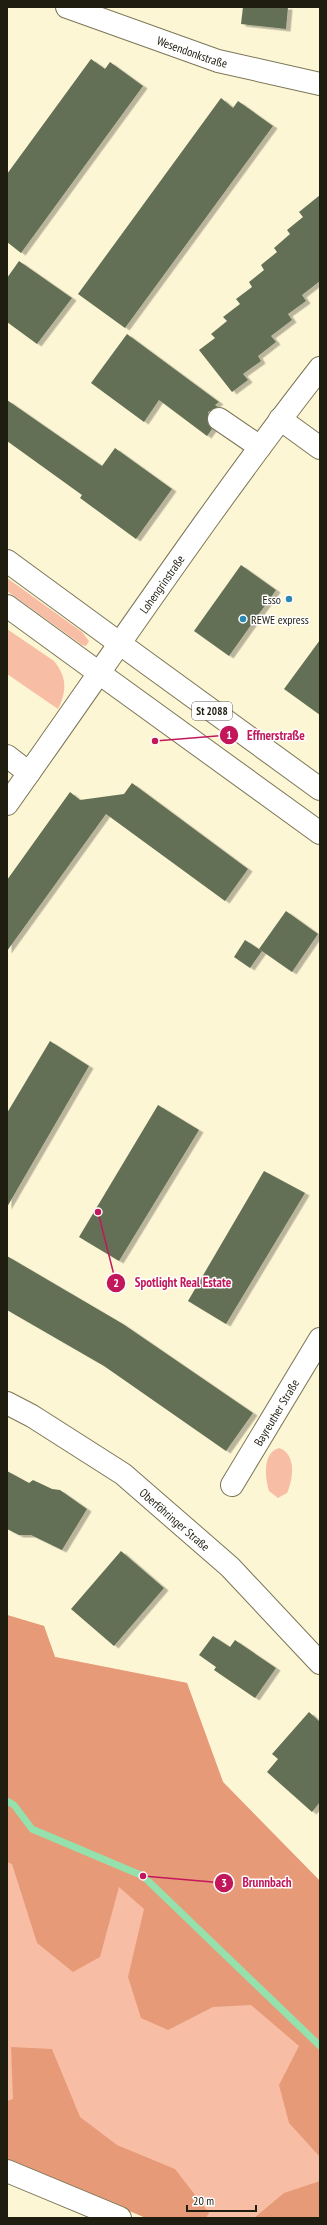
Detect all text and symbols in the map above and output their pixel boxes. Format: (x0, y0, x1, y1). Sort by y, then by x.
street label: Wesendonkstraße (155, 32, 229, 70)
street label: Lohengrinstraße (136, 552, 187, 616)
place label: Esso (263, 592, 281, 607)
marker: Esso (284, 594, 294, 604)
place label: REWE express (251, 612, 309, 627)
marker: REWE express (238, 614, 248, 624)
road number: St 2088 (192, 702, 232, 720)
callout: Effnerstraße (219, 723, 313, 748)
text: 1 (226, 727, 232, 742)
text: Effnerstraße (247, 727, 305, 744)
callout: Spotlight Real Estate (106, 1270, 239, 1295)
text: Spotlight Real Estate (135, 1274, 232, 1291)
text: 2 (113, 1275, 119, 1290)
street label: Bayreuther Straße (250, 1376, 302, 1448)
street label: Oberföhringer Straße (137, 1485, 213, 1554)
callout: Brunnbach (214, 1870, 299, 1895)
text: Brunnbach (242, 1874, 292, 1891)
text: 3 (221, 1875, 227, 1890)
scale bar (187, 2187, 256, 2213)
text: 20 m (193, 2193, 214, 2208)

